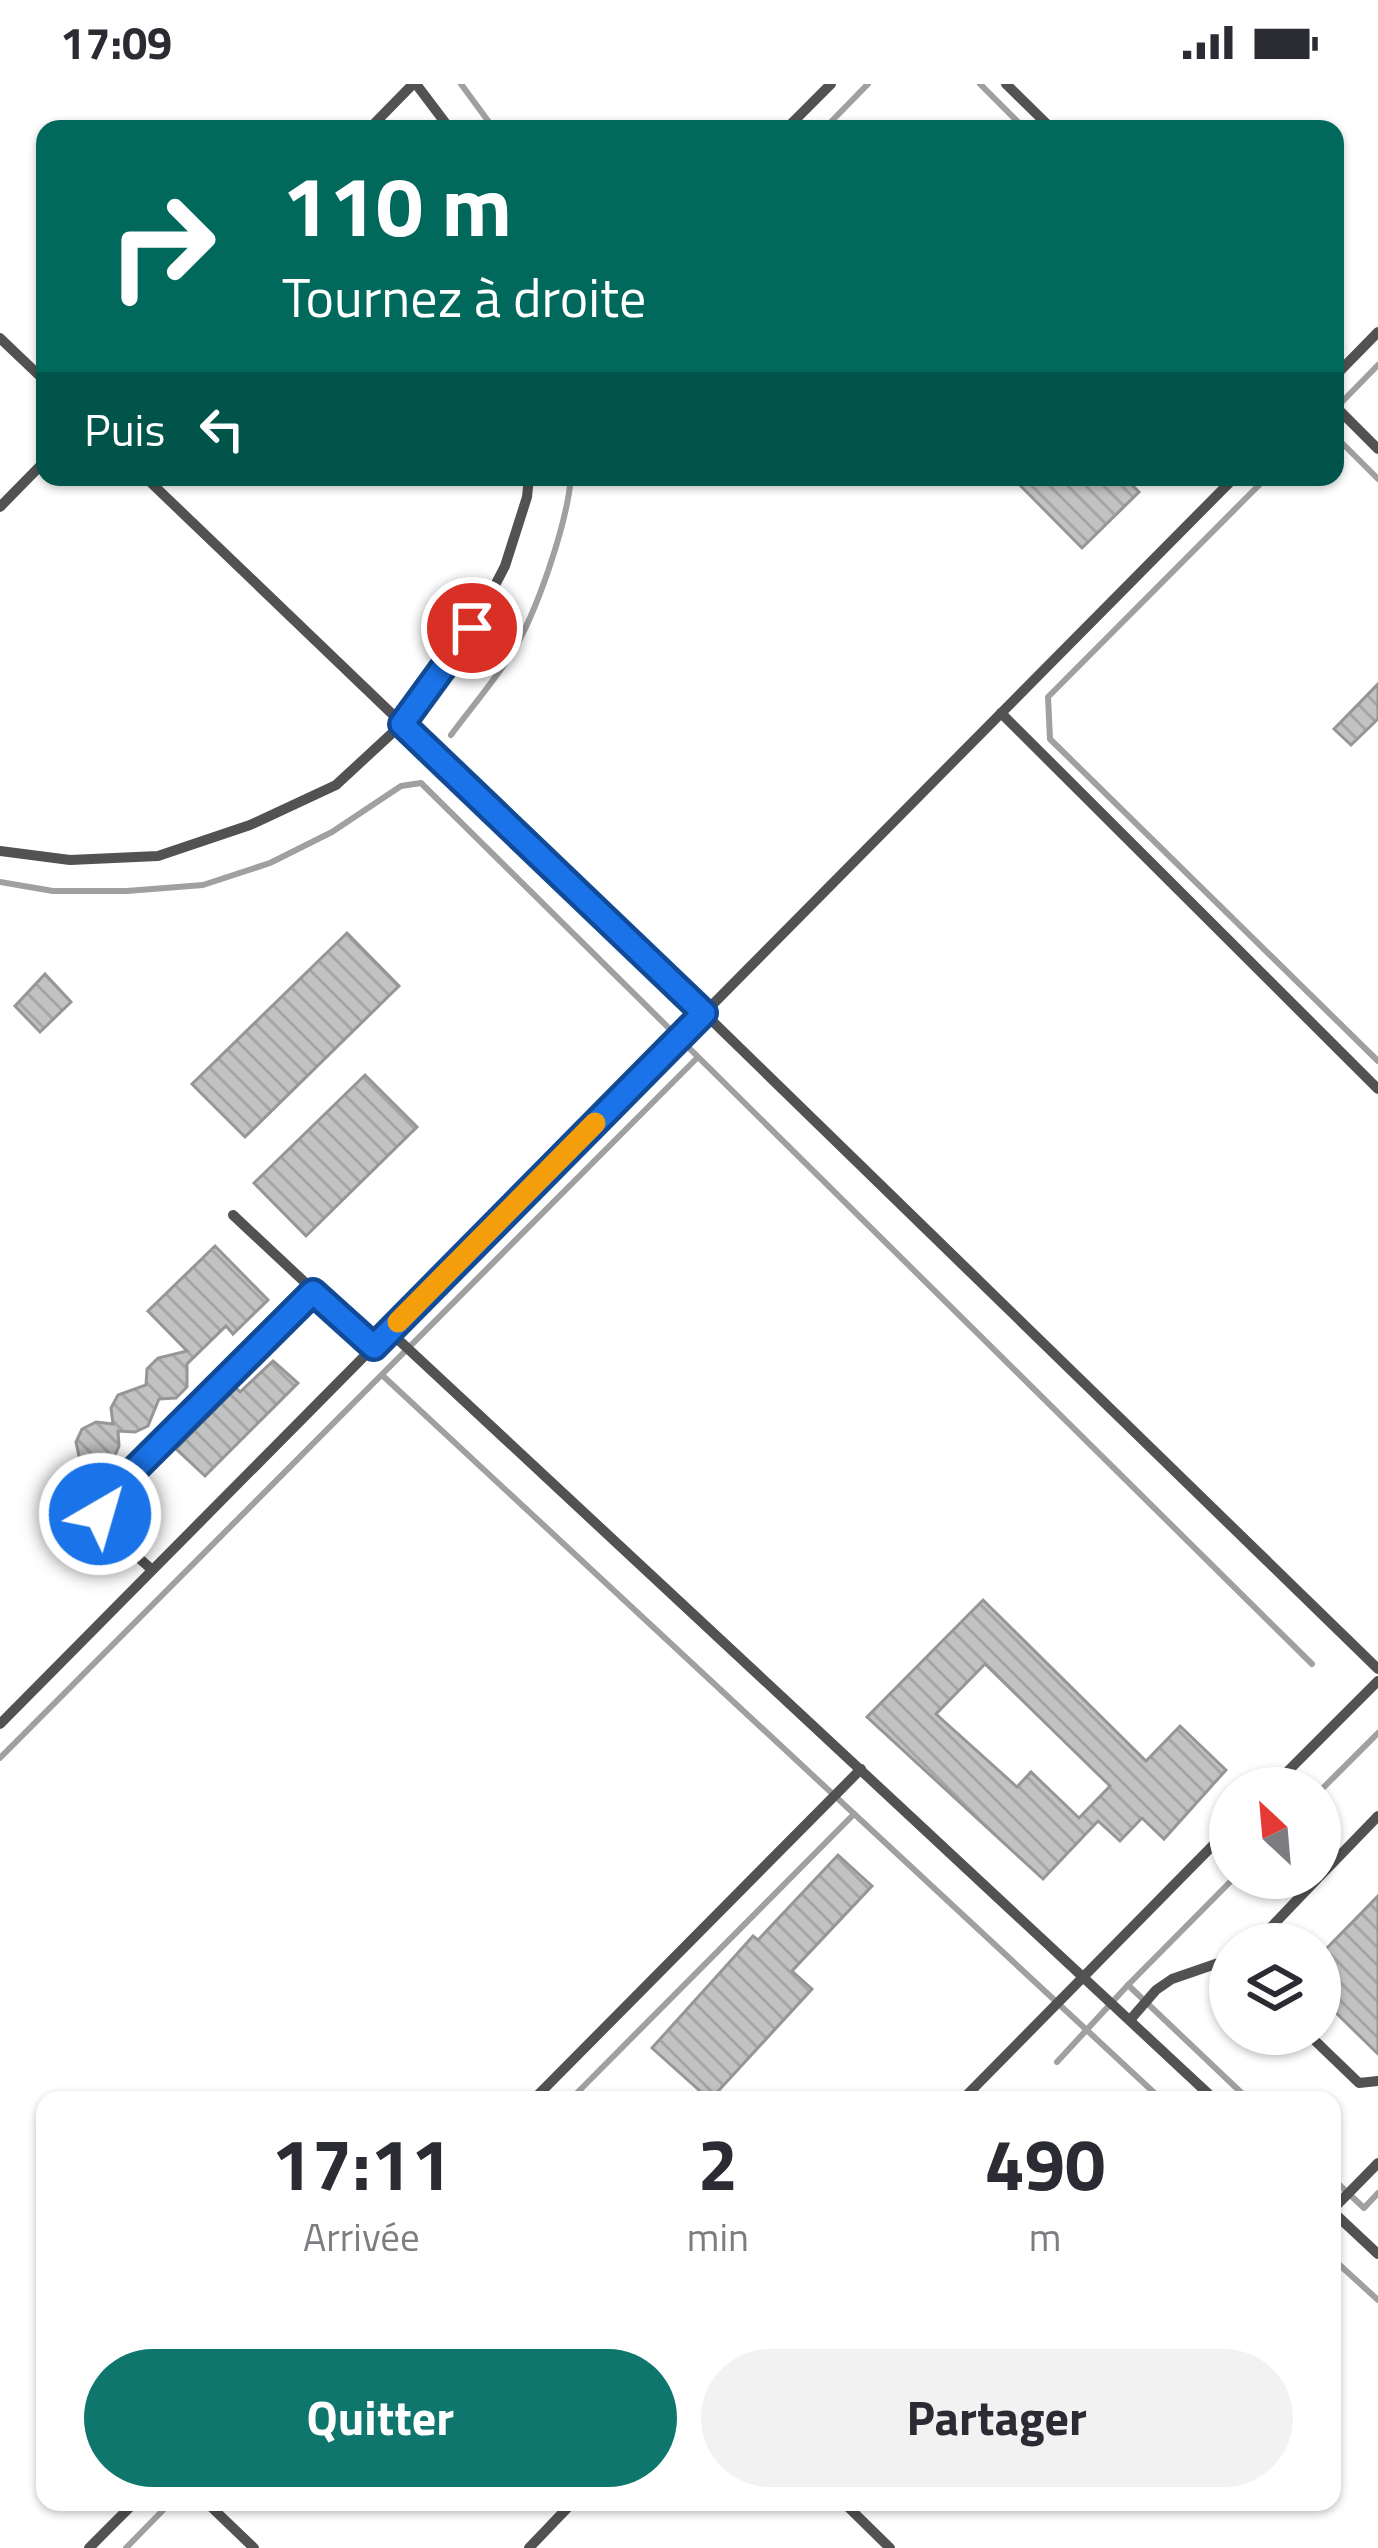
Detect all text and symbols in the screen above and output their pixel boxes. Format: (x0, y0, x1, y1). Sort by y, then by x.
text: 17:09 (60, 8, 172, 76)
text: 110 m (282, 141, 512, 269)
icon: right (84, 168, 240, 324)
text: Tournez à droite (282, 256, 646, 338)
text: Puis (84, 395, 165, 463)
icon: left (189, 396, 255, 462)
pin (421, 577, 523, 679)
icon: arrive (439, 595, 505, 661)
position arrow (37, 1451, 163, 1577)
north arrow (1209, 1767, 1341, 1899)
map controls (1209, 1767, 1341, 2055)
button: layers (1209, 1923, 1341, 2055)
text: 17:11 (272, 2108, 451, 2218)
text: 2 (698, 2108, 738, 2218)
text: 490 (984, 2108, 1105, 2218)
text: Arrivée (303, 2207, 420, 2266)
text: min (687, 2207, 749, 2266)
text: m (1029, 2207, 1061, 2266)
button: Quitter (84, 2349, 677, 2487)
button: Partager (701, 2349, 1293, 2487)

